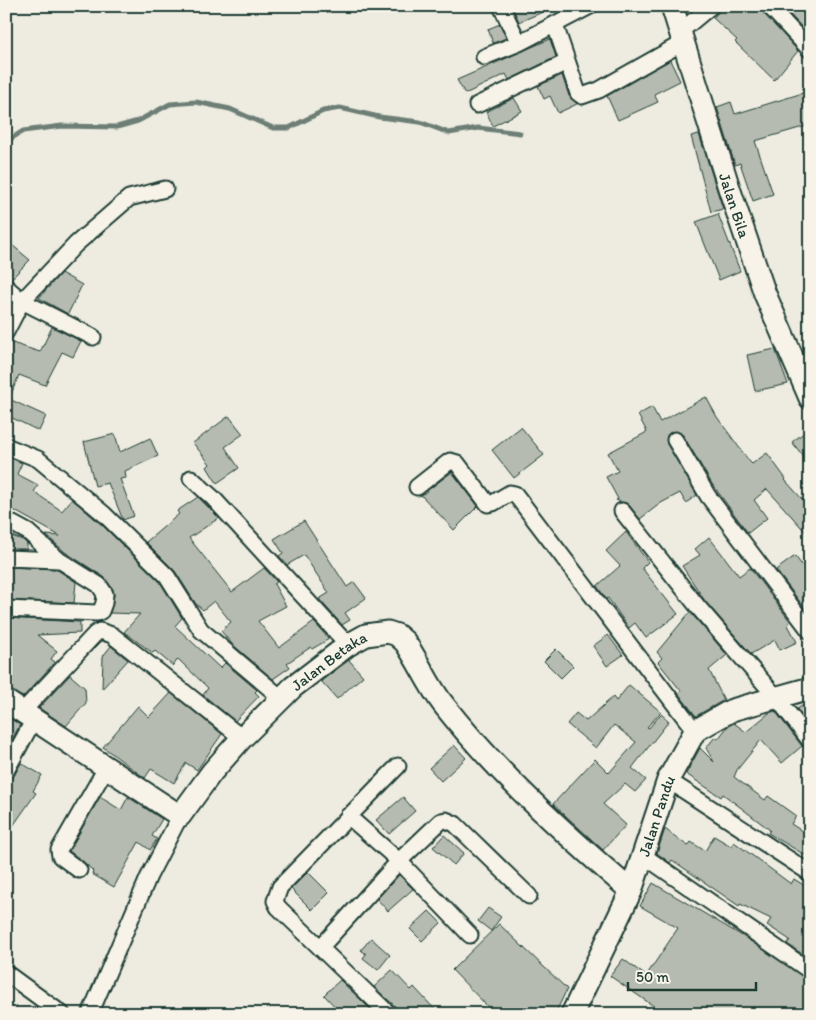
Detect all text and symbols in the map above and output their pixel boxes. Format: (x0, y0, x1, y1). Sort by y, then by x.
street label: Jalan Bila (715, 171, 754, 241)
street label: Jalan Betaka (288, 627, 370, 695)
street label: Jalan Pandu (634, 771, 679, 859)
scale bar (628, 960, 756, 992)
text: 50 m (636, 968, 669, 986)

